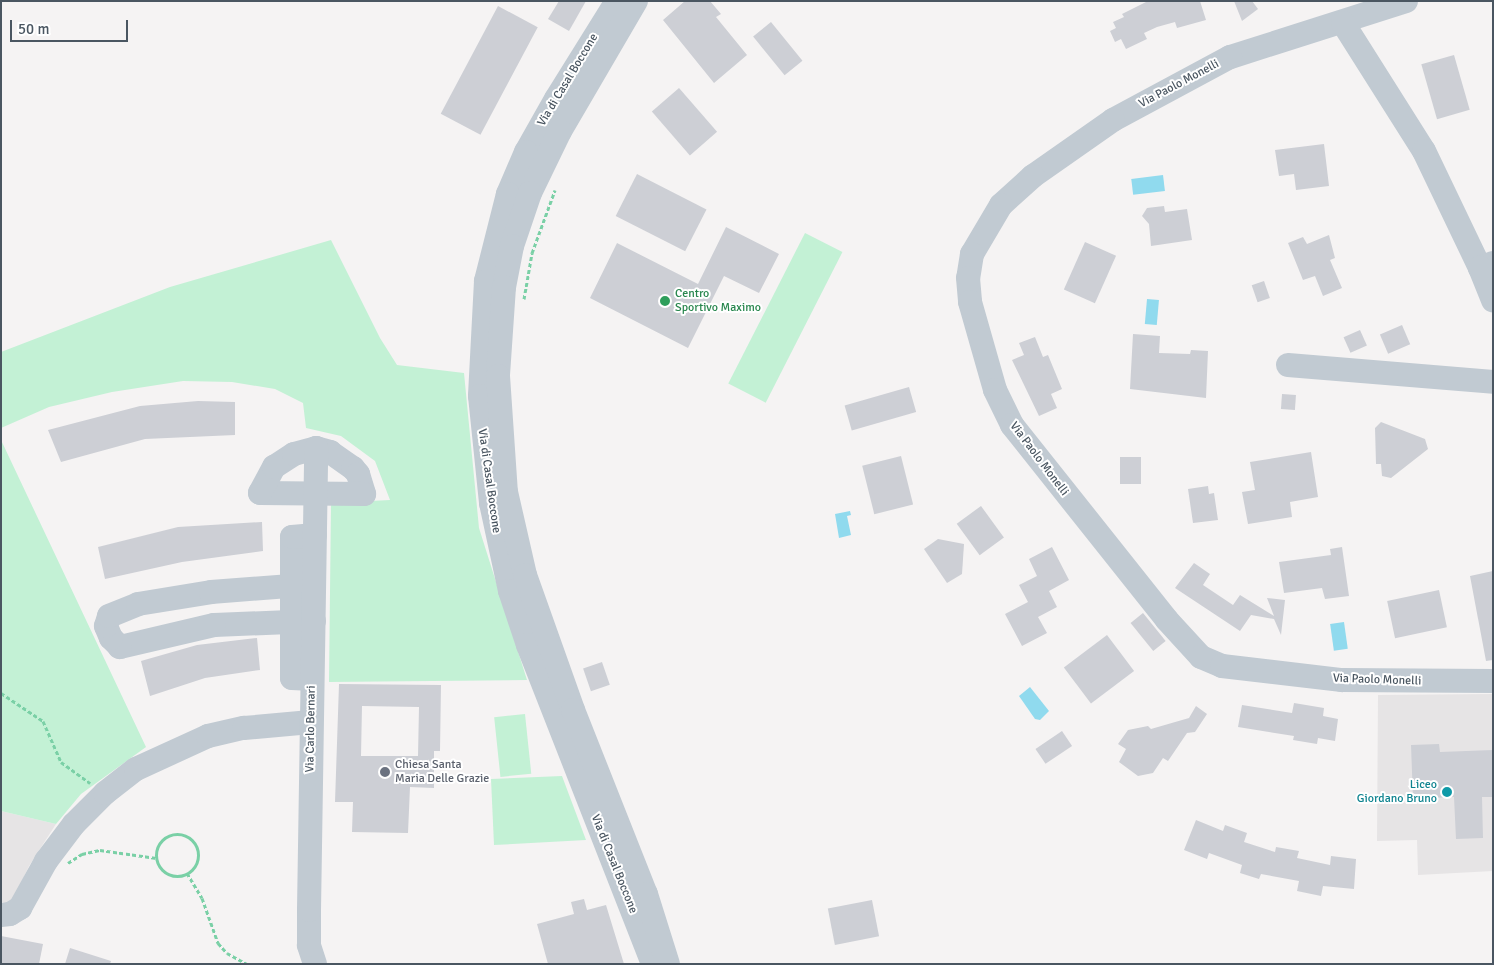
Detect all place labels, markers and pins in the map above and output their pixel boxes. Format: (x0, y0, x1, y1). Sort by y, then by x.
place label: Centro Sportivo Maximo (675, 287, 761, 315)
marker: Centro Sportivo Maximo (659, 295, 671, 307)
place label: Chiesa Santa Maria Delle Grazie (395, 758, 489, 786)
marker: Chiesa Santa Maria Delle Grazie (379, 766, 391, 778)
place label: Liceo Giordano Bruno (1357, 778, 1437, 806)
marker: Liceo Giordano Bruno (1441, 786, 1453, 798)

